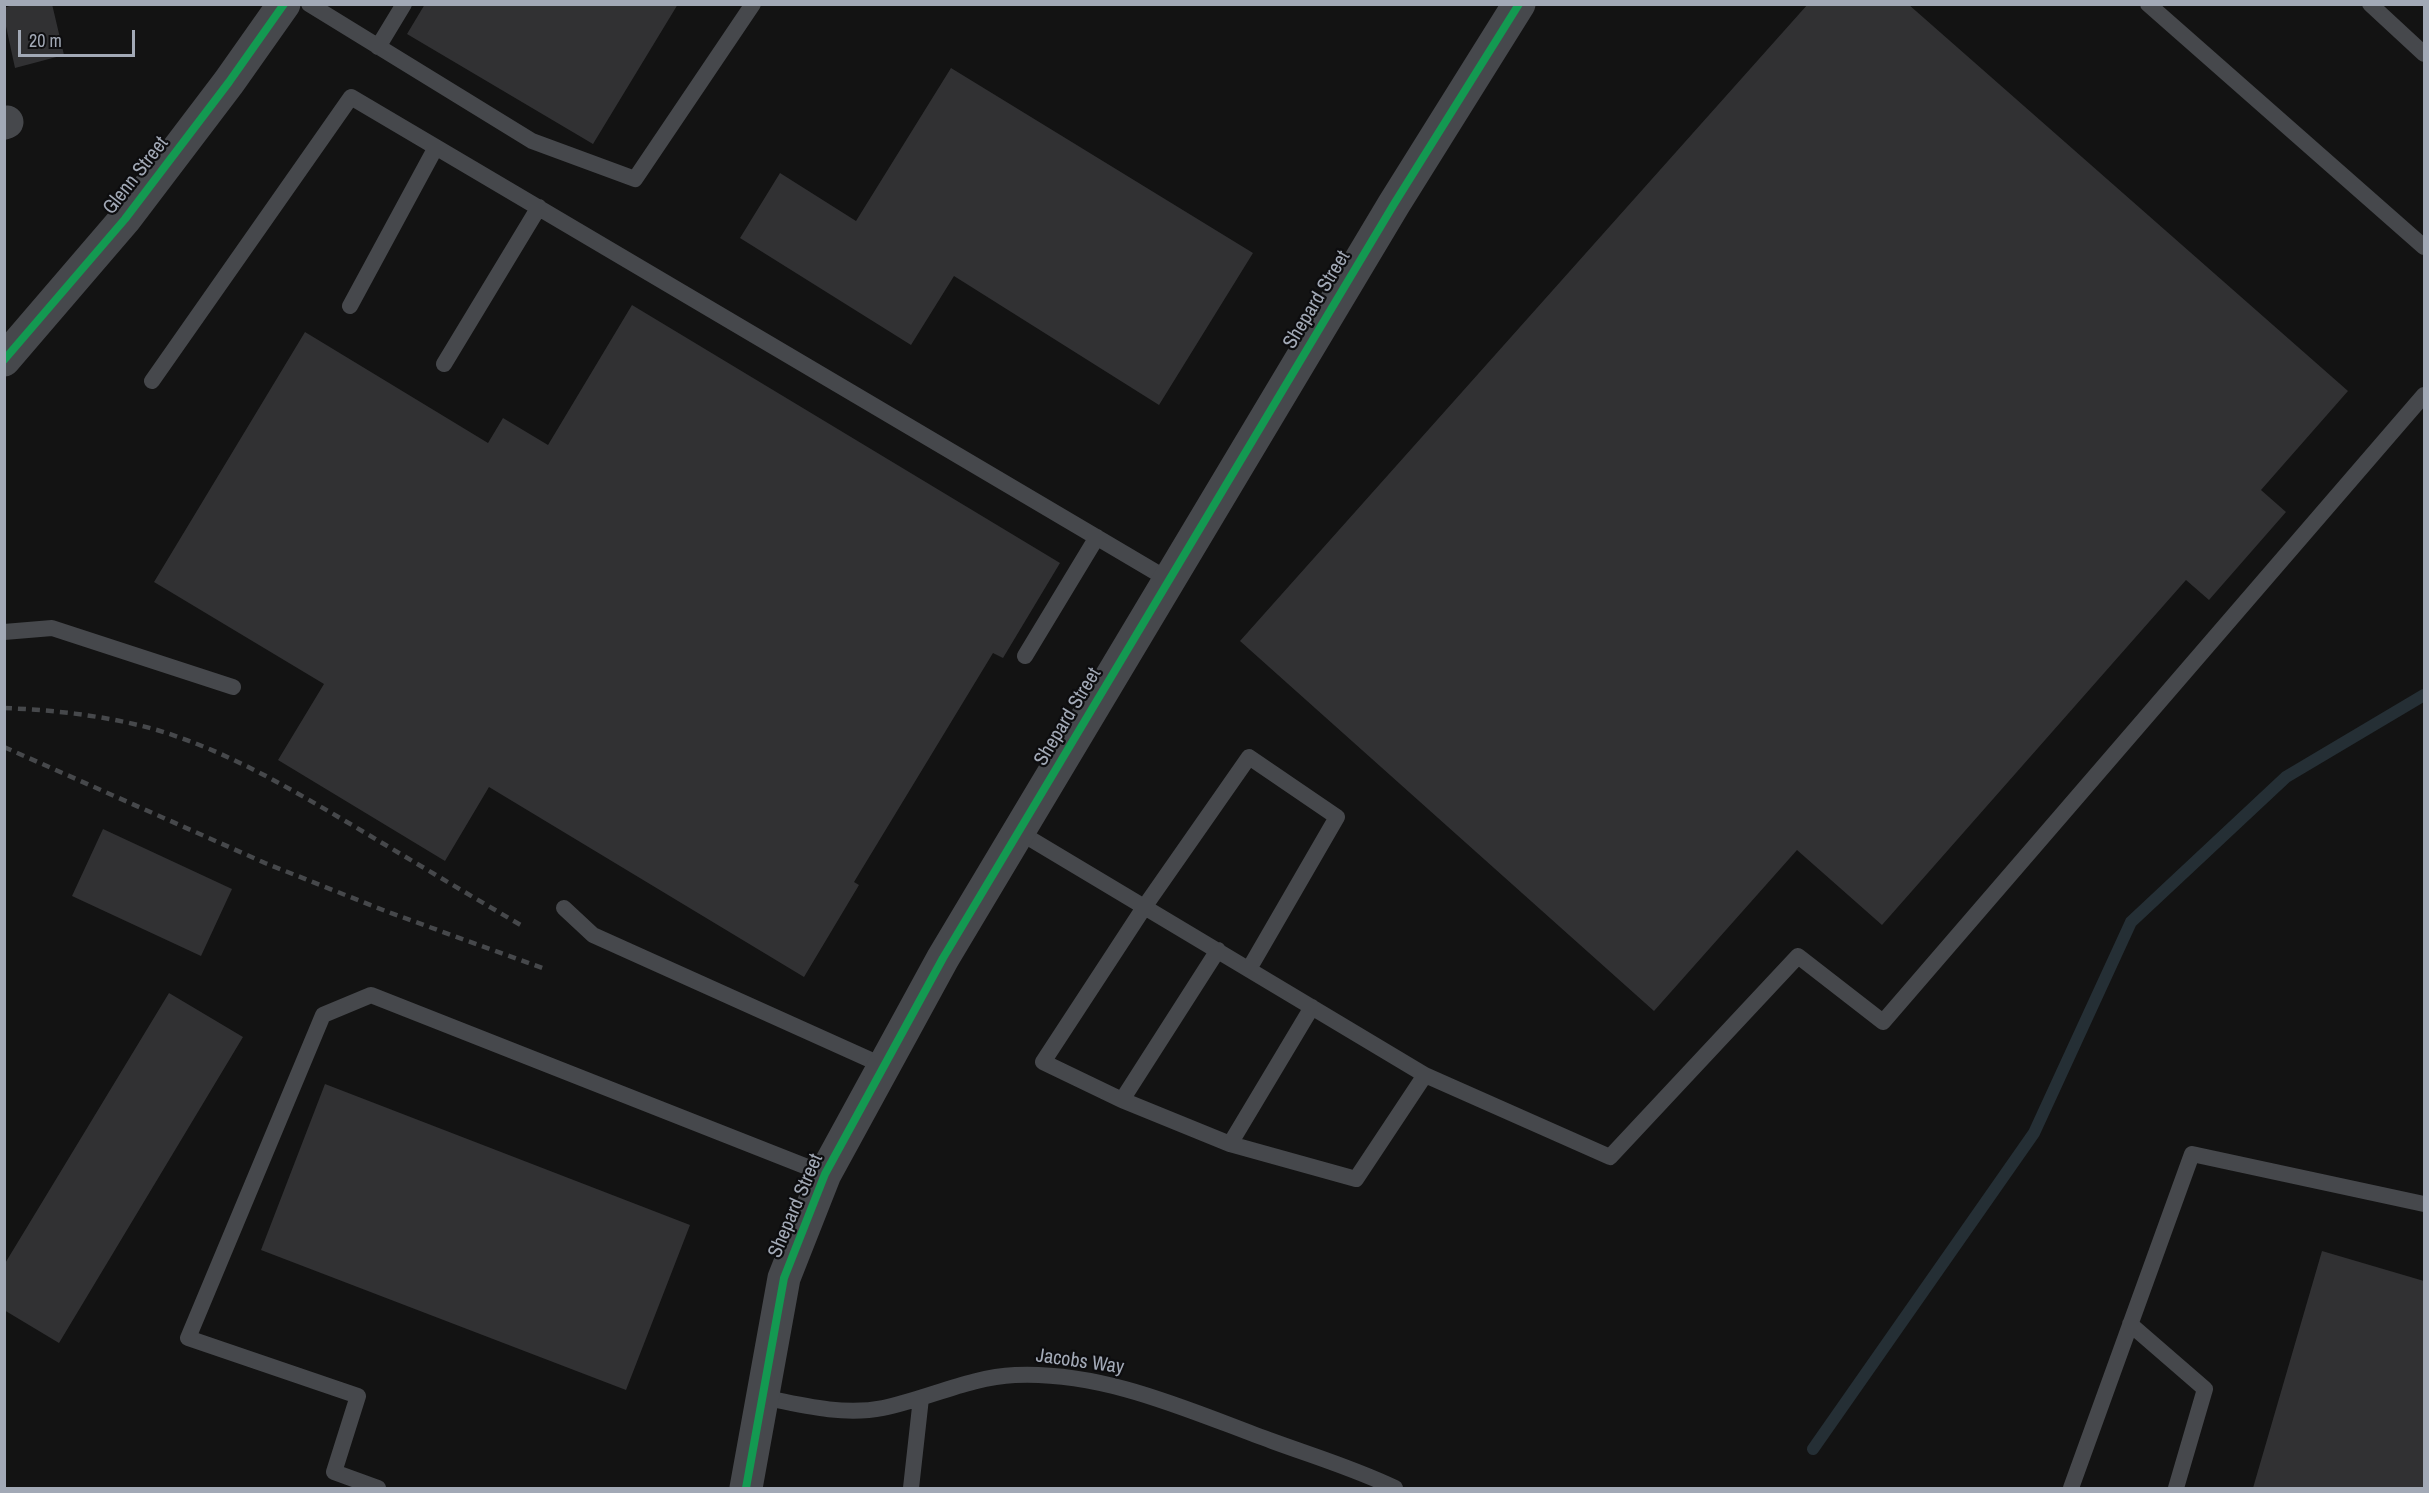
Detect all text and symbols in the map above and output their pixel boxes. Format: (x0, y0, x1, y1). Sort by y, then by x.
scale bar (21, 18, 138, 56)
text: 20 m (29, 28, 62, 53)
street label: Glenn Street (98, 132, 174, 220)
street label: Shepard Street (1278, 247, 1356, 353)
street label: Shepard Street (1029, 664, 1107, 770)
street label: Shepard Street (763, 1151, 829, 1261)
street label: Jacobs Way (1034, 1344, 1126, 1380)

